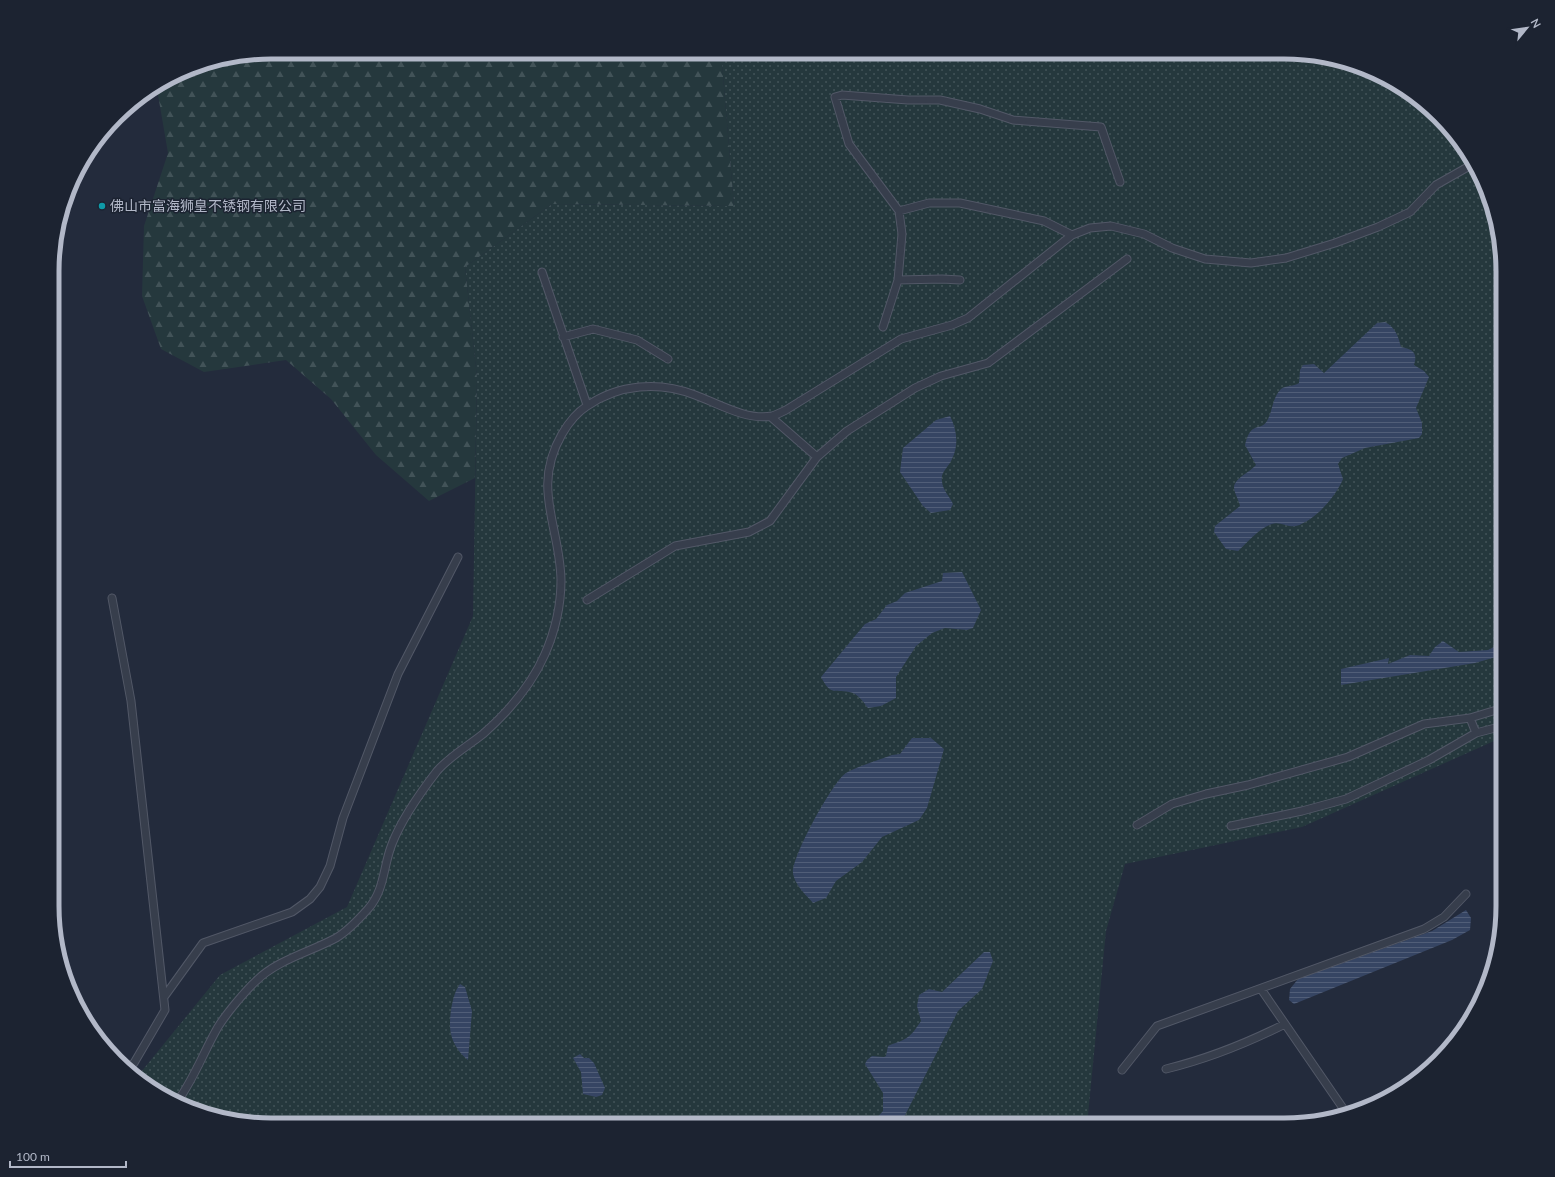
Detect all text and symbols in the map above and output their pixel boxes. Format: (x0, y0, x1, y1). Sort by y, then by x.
north arrow (1507, 8, 1547, 48)
text: N (1528, 16, 1544, 30)
place label: 佛山市富海狮皇不锈钢有限公司 (110, 197, 306, 214)
marker: 佛山市富海狮皇不锈钢有限公司 (97, 201, 107, 211)
scale bar (10, 1143, 126, 1169)
text: 100 m (16, 1149, 50, 1164)

